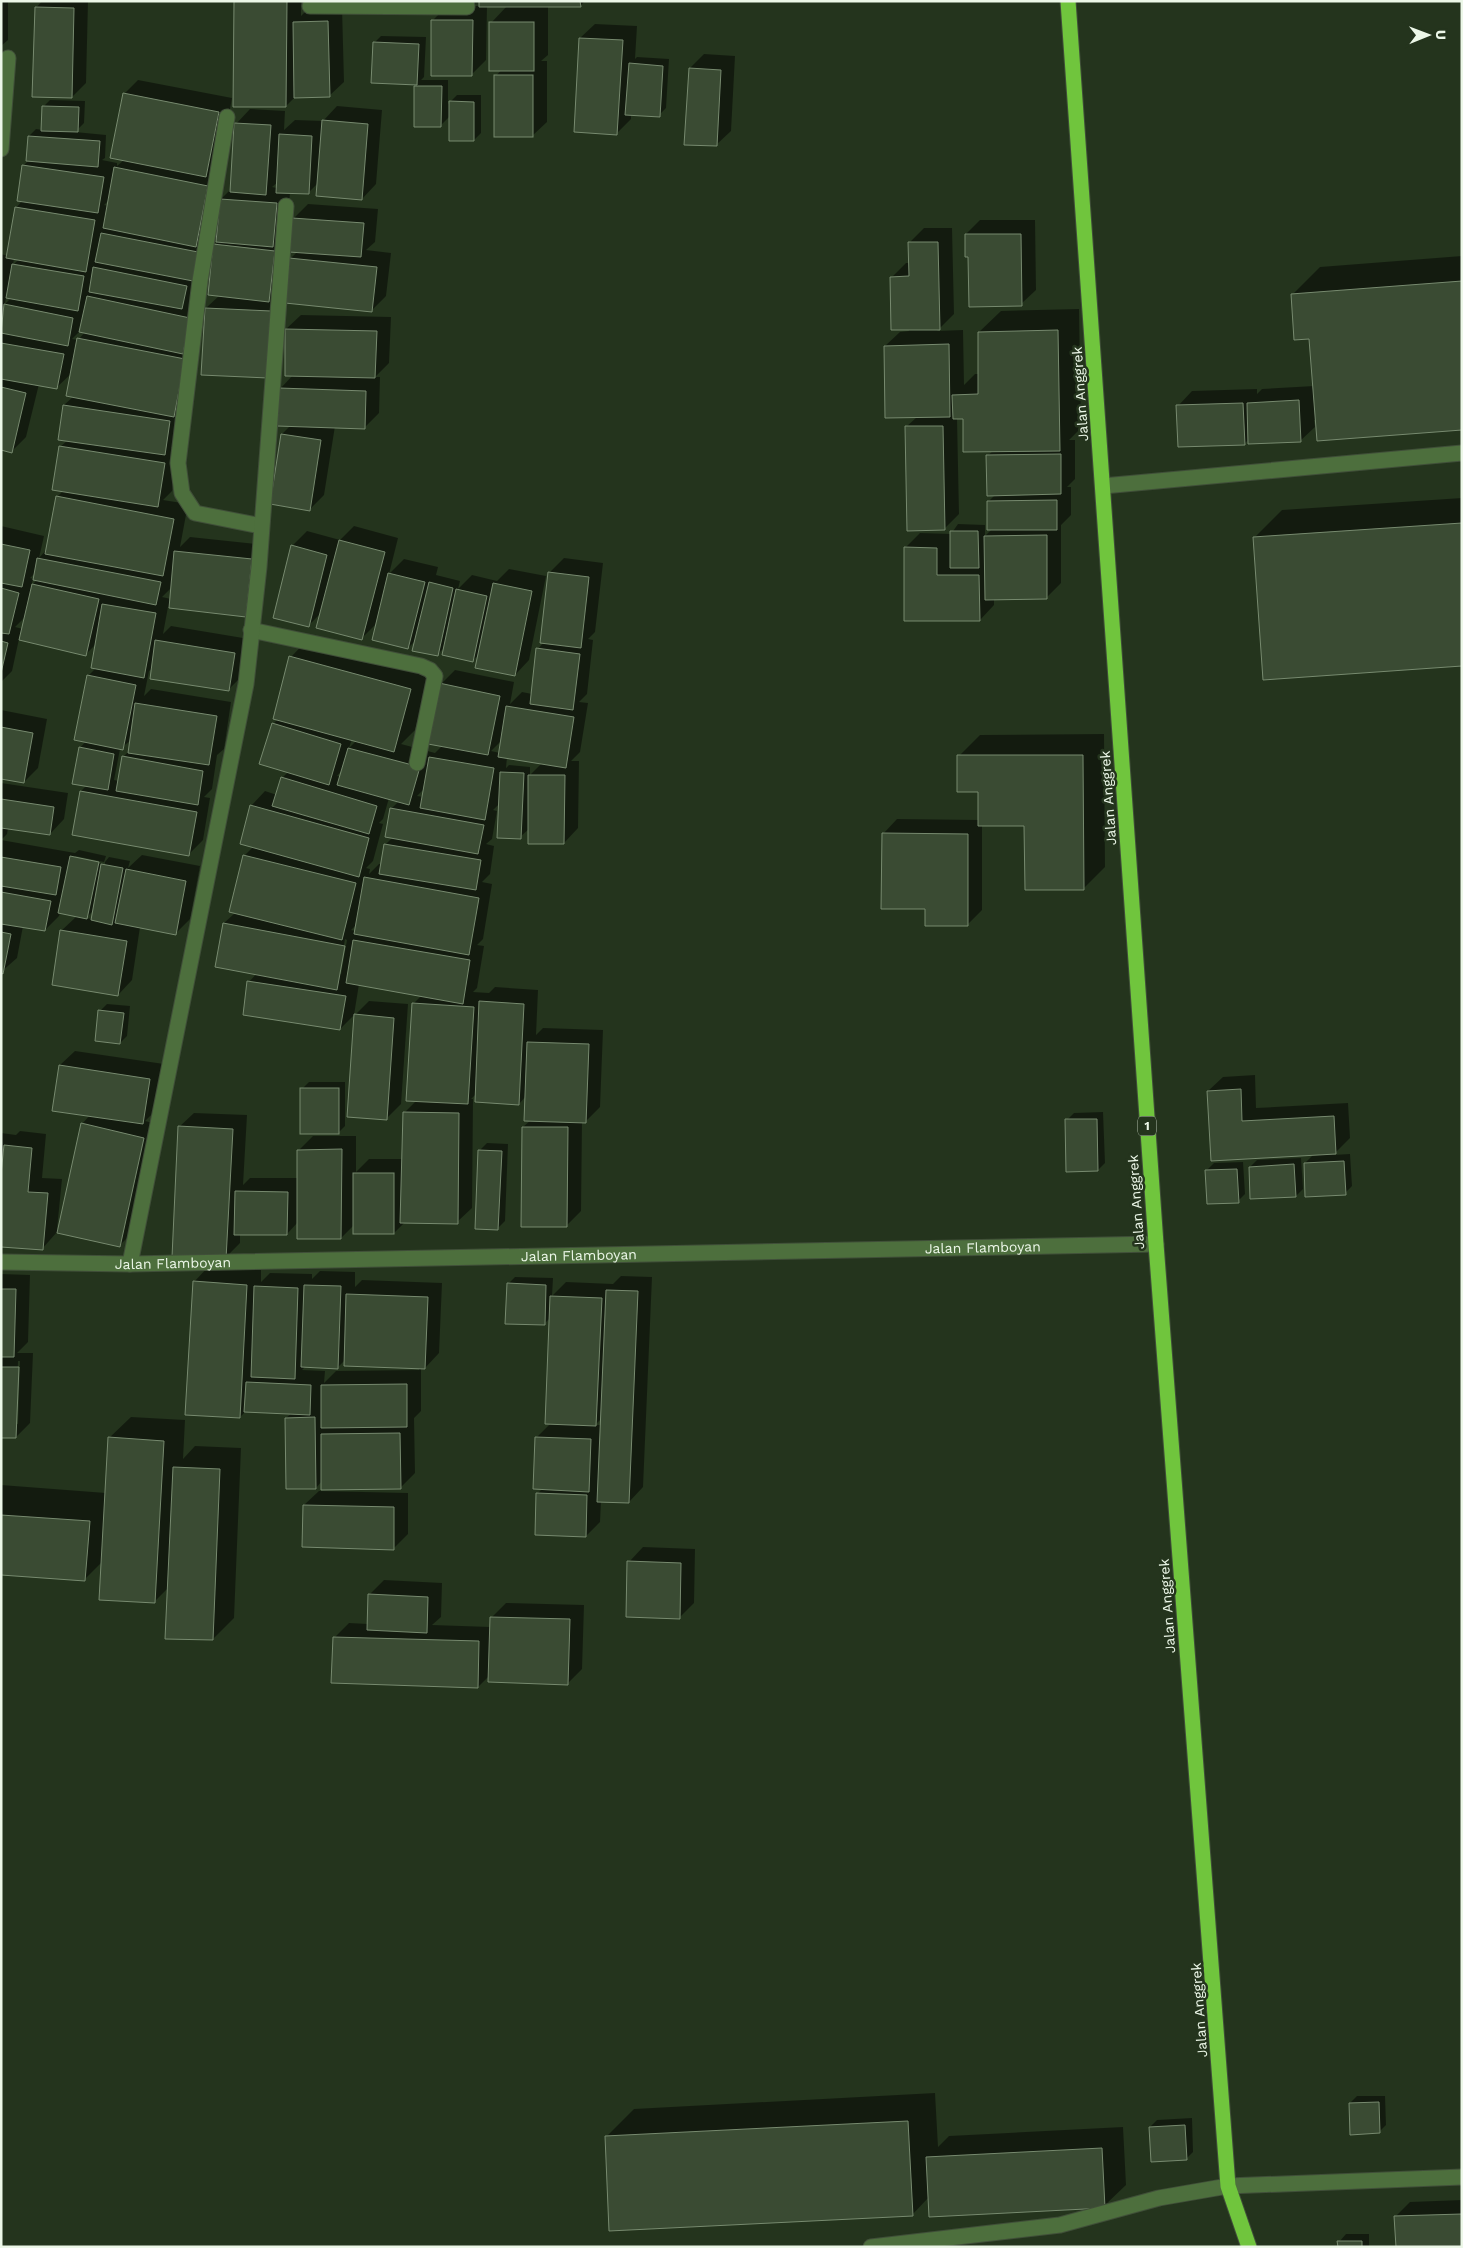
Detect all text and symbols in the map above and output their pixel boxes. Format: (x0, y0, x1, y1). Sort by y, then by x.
north arrow (1403, 10, 1453, 60)
text: U (1433, 30, 1449, 40)
street label: Jalan Anggrek (1069, 346, 1091, 442)
street label: Jalan Anggrek (1097, 750, 1119, 846)
road number: 1 (1138, 1116, 1156, 1136)
street label: Jalan Anggrek (1125, 1154, 1147, 1250)
street label: Jalan Flamboyan (925, 1238, 1041, 1257)
street label: Jalan Flamboyan (521, 1246, 637, 1264)
street label: Jalan Flamboyan (115, 1254, 231, 1272)
street label: Jalan Anggrek (1156, 1558, 1178, 1654)
street label: Jalan Anggrek (1188, 1962, 1210, 2058)

